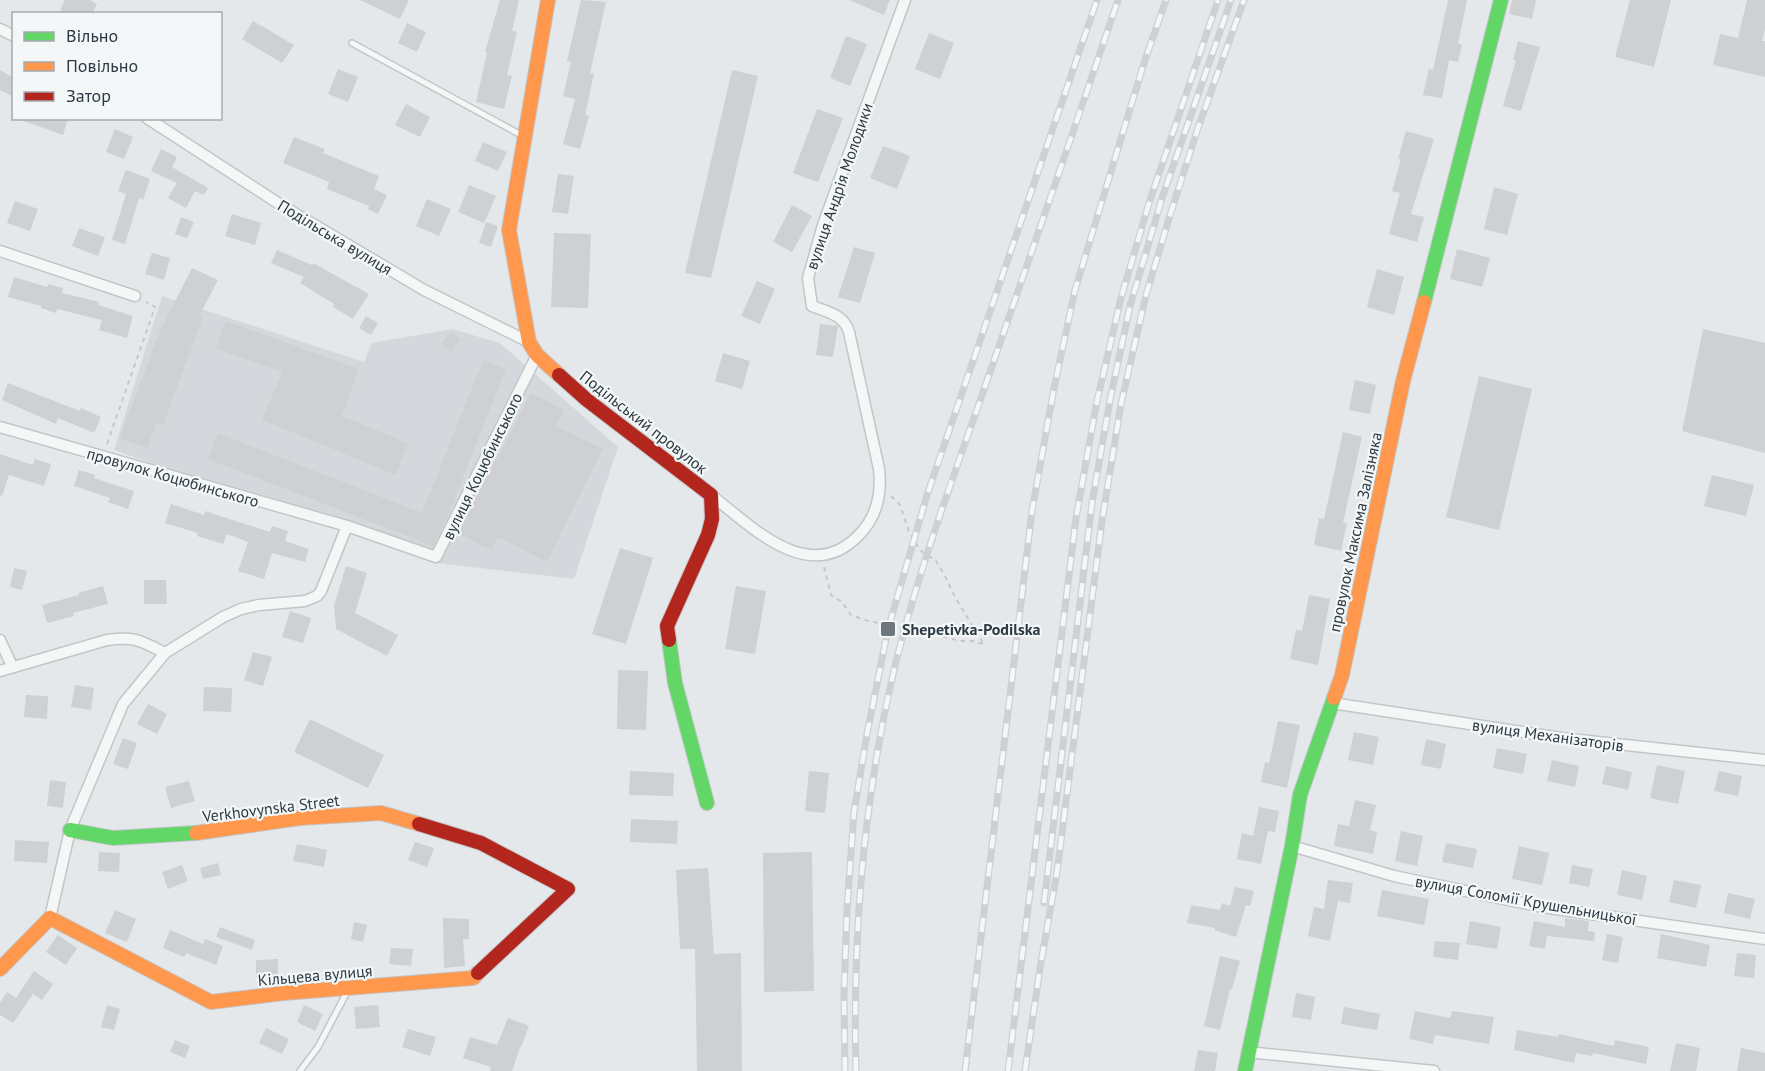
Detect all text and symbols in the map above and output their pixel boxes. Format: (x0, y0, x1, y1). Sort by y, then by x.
legend (12, 12, 222, 120)
text: Вільно (66, 24, 118, 47)
text: Повільно (66, 54, 138, 77)
text: Затор (66, 84, 111, 107)
street label: вулиця Андрія Молодики (801, 100, 877, 272)
street label: Подільська вулиця (274, 195, 396, 279)
street label: Подільський провулок (576, 366, 712, 478)
street label: вулиця Коцюбинського (438, 389, 526, 543)
street label: провулок Максима Залізняка (1324, 430, 1386, 634)
street label: провулок Коцюбинського (85, 443, 261, 511)
place label: Shepetivka-Podilska (902, 619, 1041, 639)
marker: Shepetivka-Podilska (879, 620, 897, 638)
street label: вулиця Механізаторів (1471, 714, 1625, 756)
street label: Verkhovynska Street (200, 790, 341, 826)
street label: вулиця Соломії Крушельницької (1414, 871, 1638, 929)
street label: Кільцева вулиця (257, 960, 373, 990)

